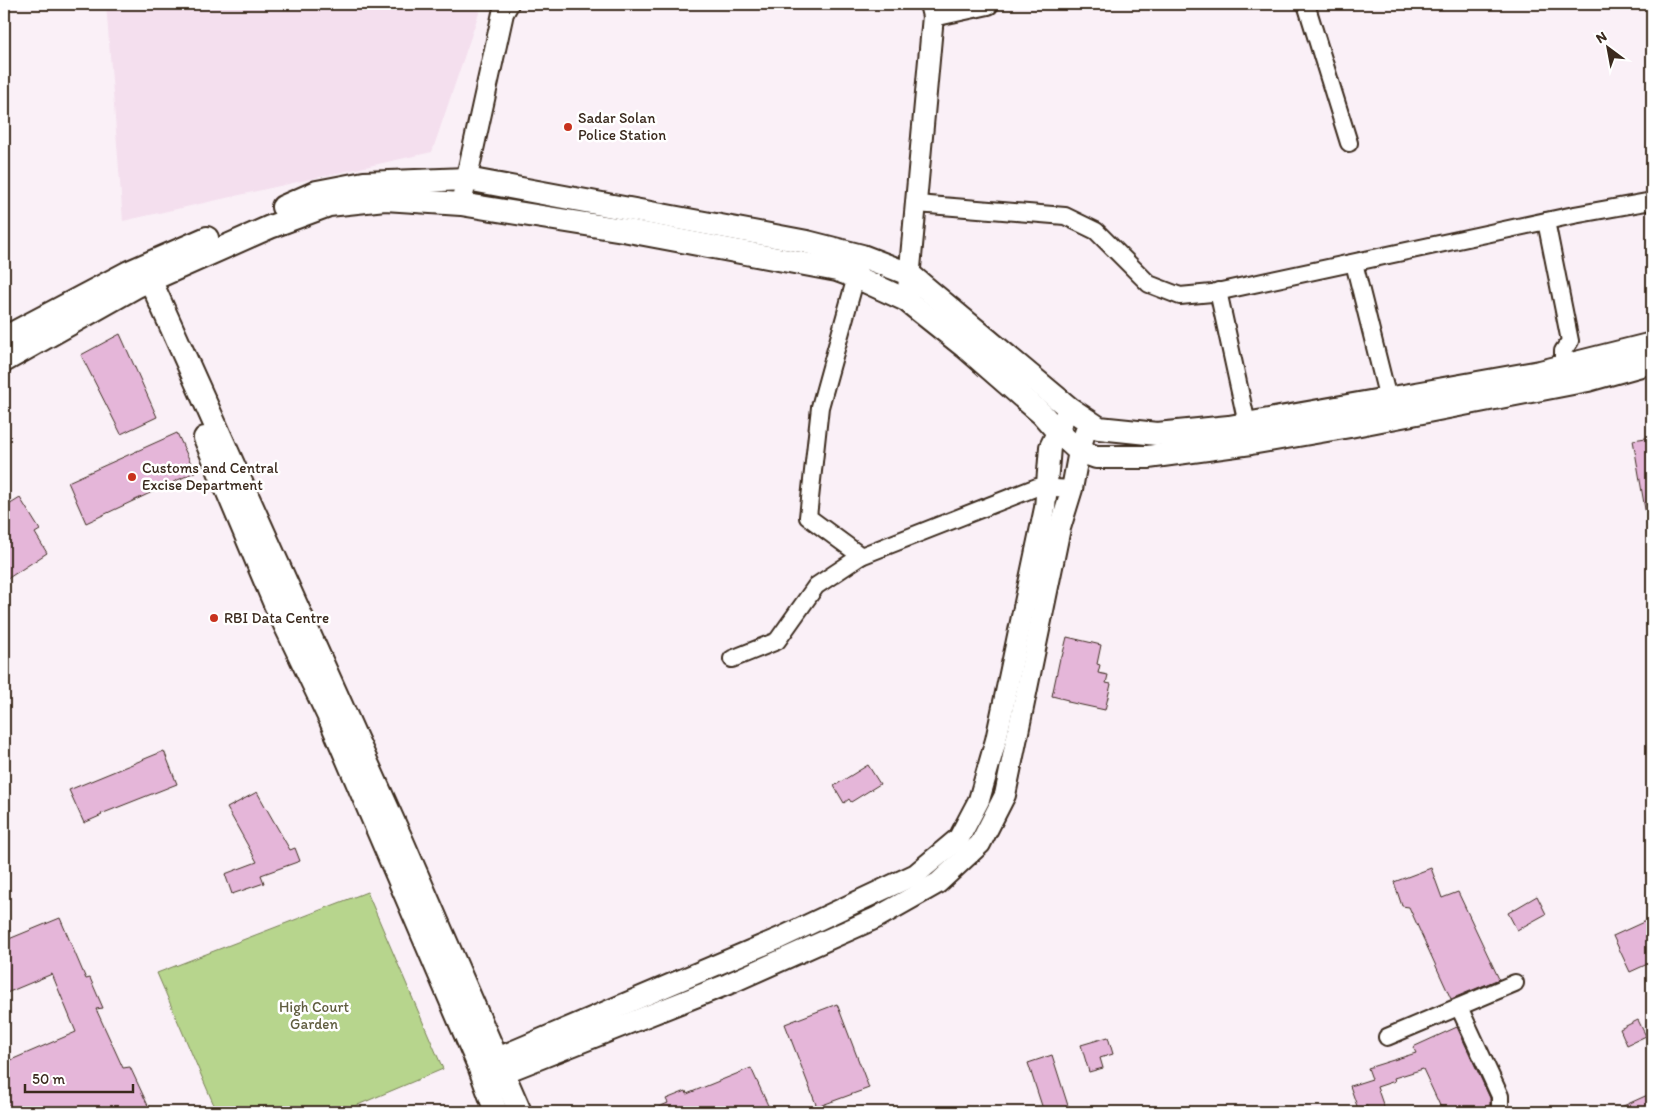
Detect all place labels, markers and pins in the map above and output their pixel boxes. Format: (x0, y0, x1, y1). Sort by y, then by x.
place label: Sadar Solan Police Station (578, 109, 666, 144)
marker: Sadar Solan Police Station (562, 121, 574, 133)
place label: Customs and Central Excise Department (142, 459, 279, 494)
marker: Customs and Central Excise Department (126, 471, 138, 483)
place label: RBI Data Centre (224, 609, 329, 627)
marker: RBI Data Centre (208, 612, 220, 624)

